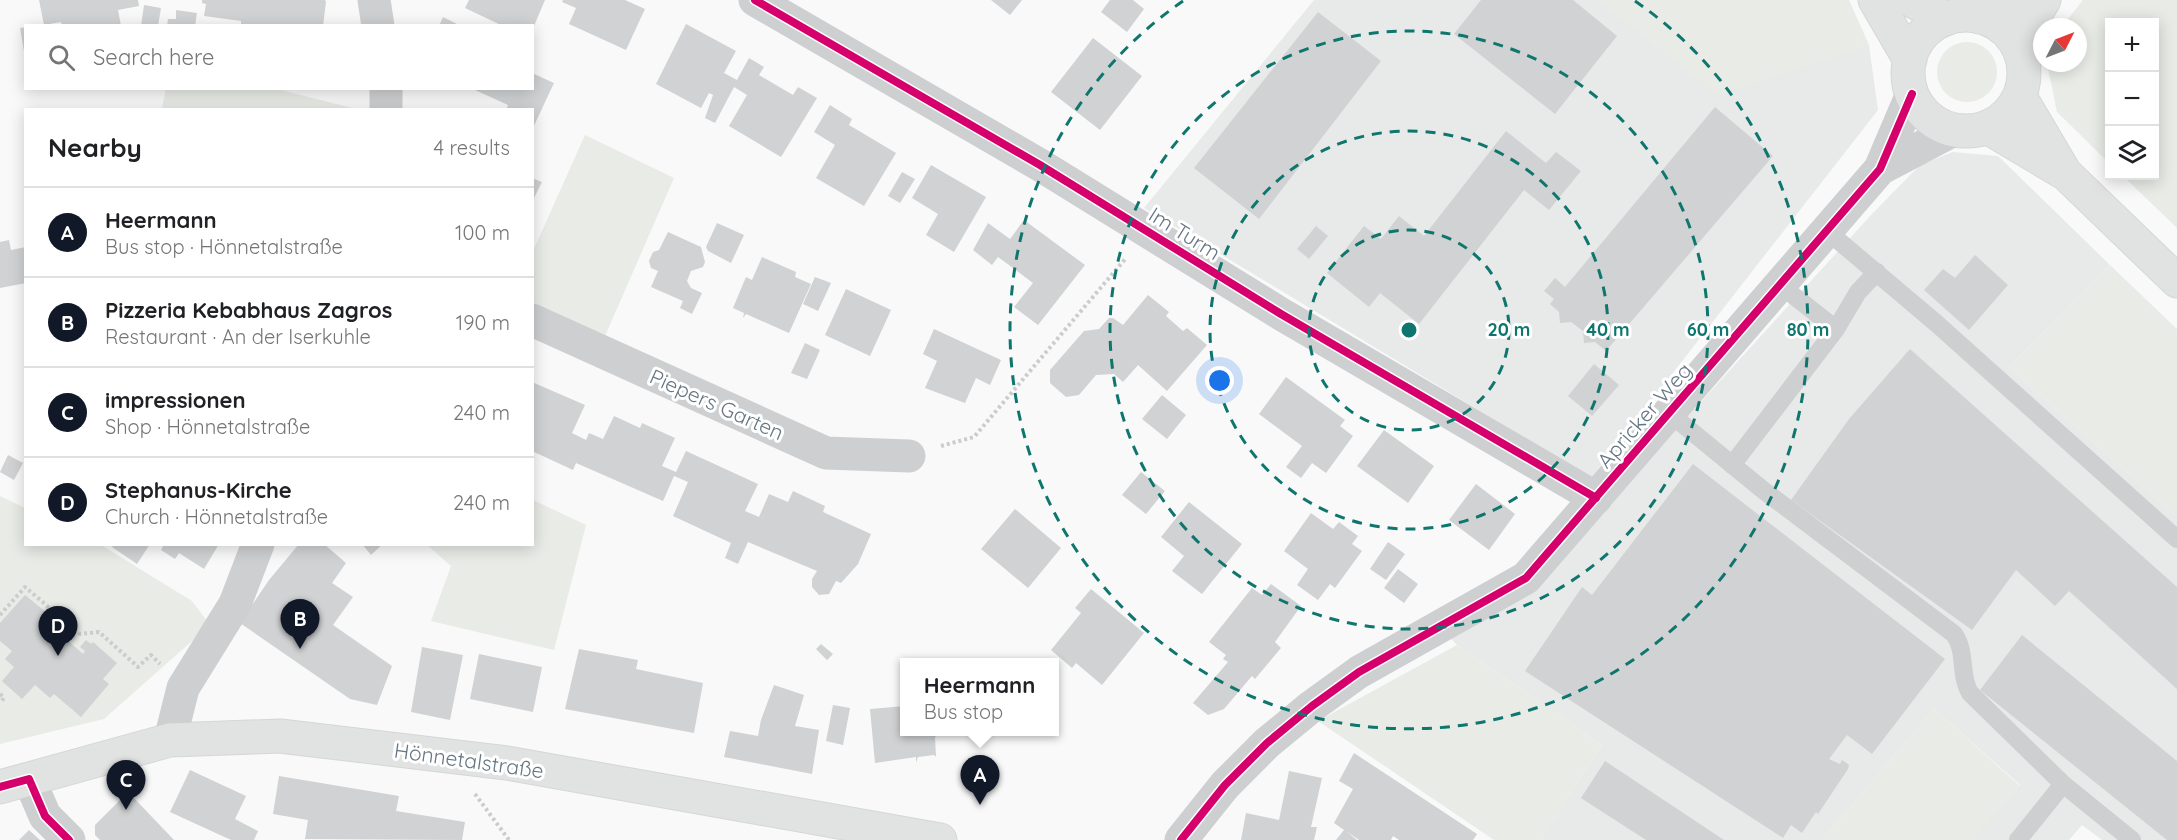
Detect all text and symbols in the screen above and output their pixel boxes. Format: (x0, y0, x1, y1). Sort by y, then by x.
north arrow (2033, 18, 2087, 72)
map controls (2105, 18, 2159, 180)
button: + (2105, 18, 2159, 72)
search box (24, 24, 534, 90)
icon: search (45, 41, 78, 74)
text: Search here (93, 43, 214, 71)
button: − (2105, 72, 2159, 126)
button: layers (2105, 126, 2159, 180)
text: Nearby (48, 131, 142, 164)
text: 4 results (434, 135, 510, 160)
street label: Im Turm (1144, 201, 1226, 265)
text: Heermann (105, 206, 217, 234)
text: A (61, 220, 74, 245)
text: 100 m (455, 220, 510, 245)
text: Bus stop · Hönnetalstraße (105, 234, 343, 259)
text: Pizzeria Kebabhaus Zagros (105, 296, 392, 324)
text: B (61, 310, 74, 335)
text: 190 m (456, 310, 510, 335)
text: 20 m (1488, 318, 1530, 341)
text: 40 m (1586, 318, 1630, 341)
text: 60 m (1687, 318, 1729, 341)
text: 80 m (1787, 318, 1829, 341)
centre of rings (1399, 320, 1419, 340)
text: Restaurant · An der Iserkuhle (105, 324, 371, 349)
street label: Apricker Weg (1591, 357, 1697, 473)
street label: Piepers Garten (646, 363, 788, 445)
your location (1205, 366, 1234, 395)
text: impressionen (105, 386, 246, 414)
text: C (61, 400, 74, 425)
text: 240 m (453, 400, 510, 425)
text: Shop · Hönnetalstraße (105, 414, 310, 439)
text: Stephanus-Kirche (105, 476, 292, 504)
text: D (60, 490, 75, 515)
text: 240 m (453, 490, 510, 515)
text: Church · Hönnetalstraße (105, 504, 328, 529)
pin: B (280, 600, 320, 649)
pin: D (38, 606, 78, 656)
popup (900, 658, 1059, 736)
text: Heermann (924, 671, 1035, 699)
text: Bus stop (924, 699, 1003, 724)
street label: Hönnetalstraße (393, 737, 545, 783)
pin: A (960, 756, 1000, 805)
pin: C (106, 760, 146, 810)

